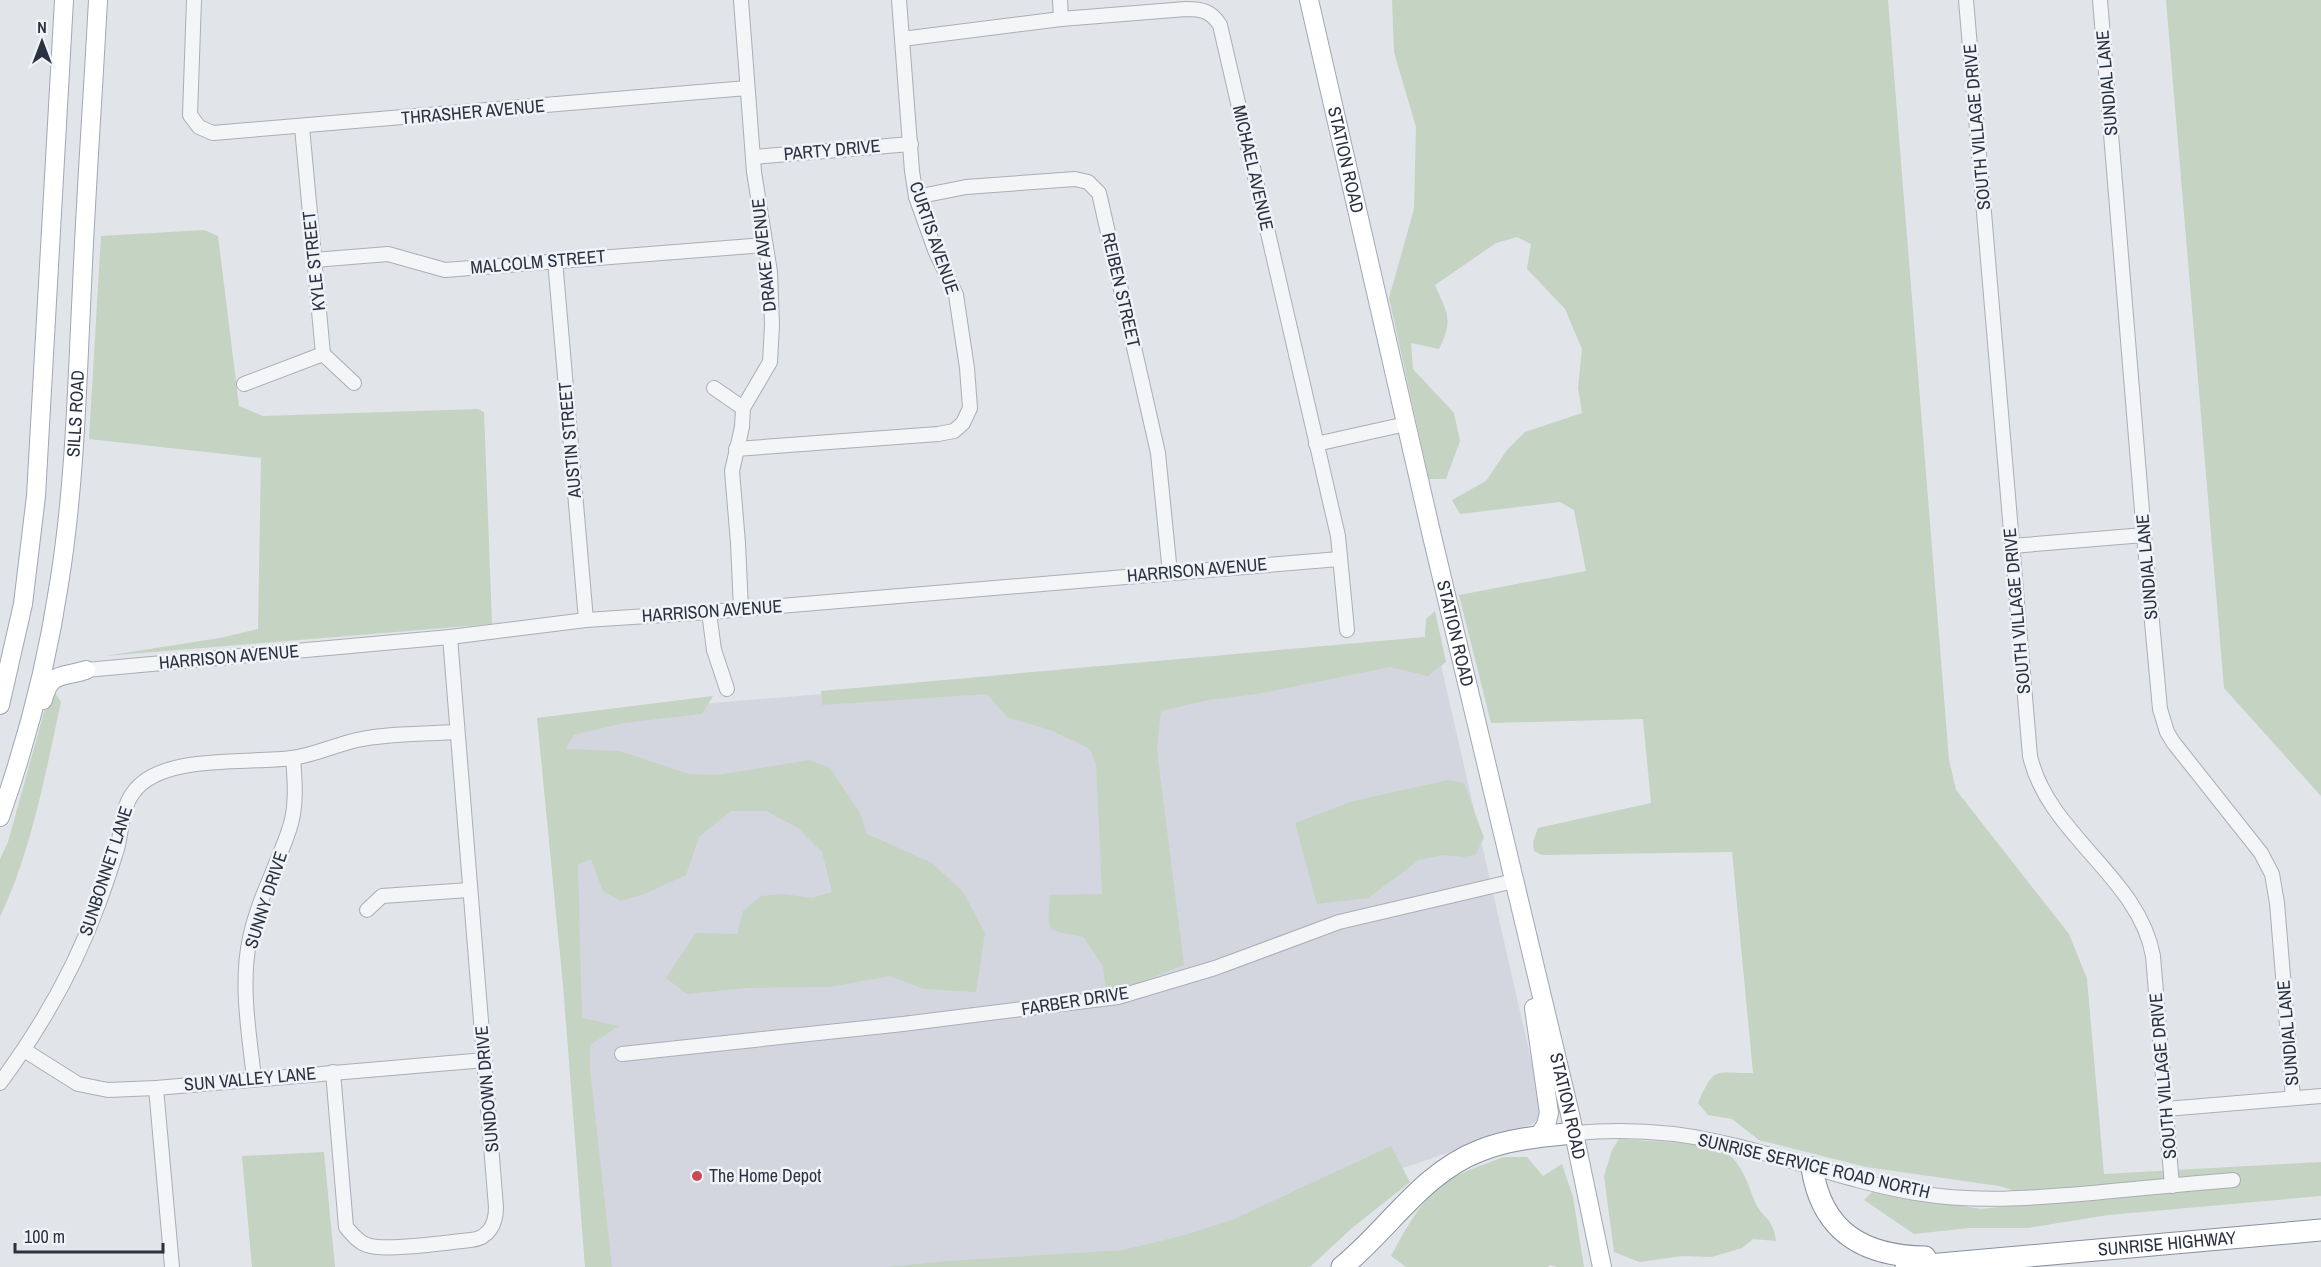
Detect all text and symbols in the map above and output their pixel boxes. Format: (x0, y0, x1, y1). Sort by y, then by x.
north arrow (12, 12, 72, 72)
text: N (37, 16, 47, 38)
street label: SUNDIAL LANE (2089, 29, 2124, 137)
street label: SOUTH VILLAGE DRIVE (1957, 43, 1996, 211)
street label: THRASHER AVENUE (400, 93, 546, 130)
street label: MICHAEL AVENUE (1227, 103, 1280, 233)
street label: STATION ROAD (1322, 104, 1370, 215)
street label: PARTY DRIVE (783, 133, 881, 166)
street label: CURTIS AVENUE (904, 178, 965, 298)
street label: DRAKE AVENUE (745, 197, 782, 313)
street label: KYLE STREET (296, 210, 331, 312)
street label: REIBEN STREET (1096, 230, 1147, 350)
street label: MALCOLM STREET (469, 243, 606, 280)
street label: SILLS ROAD (60, 370, 90, 458)
street label: AUSTIN STREET (552, 381, 587, 500)
street label: SUNDIAL LANE (2129, 513, 2164, 621)
street label: SOUTH VILLAGE DRIVE (1997, 527, 2036, 695)
street label: HARRISON AVENUE (1126, 551, 1268, 588)
street label: STATION ROAD (1431, 577, 1480, 689)
street label: HARRISON AVENUE (641, 593, 783, 628)
street label: HARRISON AVENUE (158, 638, 300, 675)
street label: SUNBONNET LANE (73, 803, 138, 939)
street label: SUNNY DRIVE (238, 848, 293, 952)
street label: SUNDIAL LANE (2270, 979, 2305, 1087)
street label: FARBER DRIVE (1019, 980, 1130, 1021)
street label: SOUTH VILLAGE DRIVE (2143, 992, 2182, 1160)
street label: SUNDOWN DRIVE (469, 1025, 504, 1153)
street label: STATION ROAD (1544, 1050, 1592, 1162)
street label: SUN VALLEY LANE (183, 1060, 317, 1097)
street label: SUNRISE SERVICE ROAD NORTH (1696, 1127, 1933, 1204)
place label: The Home Depot (709, 1163, 821, 1188)
marker: The Home Depot (690, 1169, 704, 1183)
scale bar (15, 1216, 164, 1254)
text: 100 m (24, 1224, 65, 1249)
street label: SUNRISE HIGHWAY (2097, 1225, 2237, 1262)

